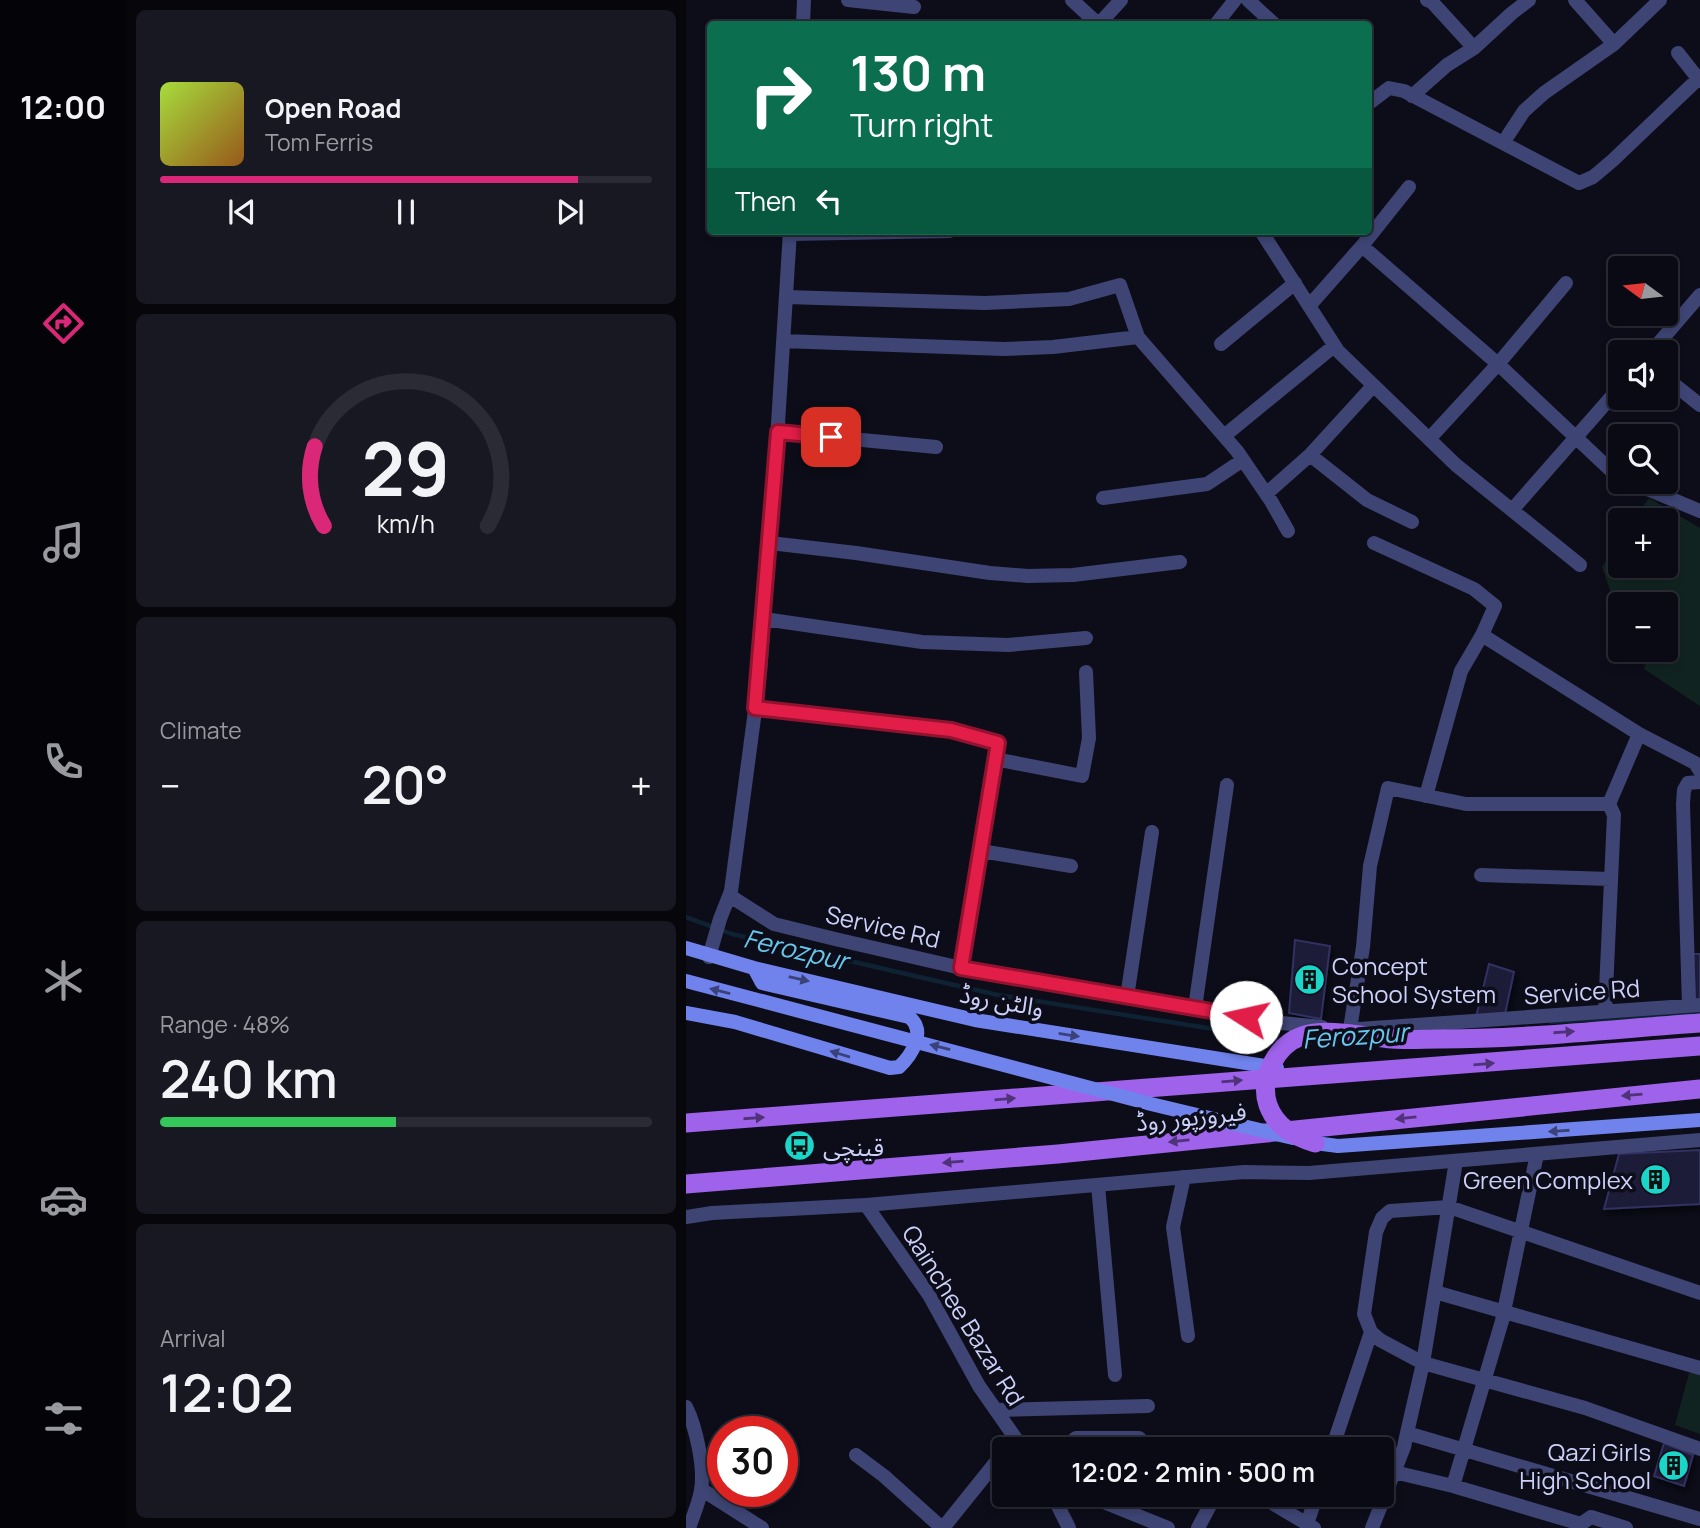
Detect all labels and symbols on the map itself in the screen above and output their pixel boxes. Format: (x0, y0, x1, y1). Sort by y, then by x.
north arrow (1608, 256, 1678, 326)
pin (801, 407, 861, 467)
street label: Service Rd (823, 897, 943, 955)
water label: Ferozpur (740, 920, 855, 979)
place label: Concept School System (1332, 949, 1496, 1010)
building icon: Concept School System (1292, 962, 1326, 996)
street label: Service Rd (1523, 970, 1641, 1012)
one-way arrow (788, 974, 810, 985)
street label: والٹن روڈ (957, 976, 1047, 1024)
position arrow (1209, 980, 1283, 1054)
one-way arrow (709, 985, 731, 996)
water label: Ferozpur (1301, 1013, 1413, 1057)
one-way arrow (1553, 1027, 1575, 1038)
one-way arrow (1059, 1030, 1081, 1041)
one-way arrow (929, 1041, 951, 1052)
one-way arrow (829, 1048, 850, 1058)
one-way arrow (1473, 1058, 1495, 1069)
one-way arrow (1221, 1075, 1243, 1086)
one-way arrow (1621, 1089, 1643, 1100)
one-way arrow (995, 1093, 1017, 1104)
street label: فیروزپور روڈ (1134, 1094, 1248, 1138)
one-way arrow (743, 1112, 765, 1123)
one-way arrow (1394, 1113, 1416, 1124)
one-way arrow (1547, 1126, 1569, 1137)
bus stop icon: قینچی (783, 1129, 817, 1163)
place label: قینچی (823, 1130, 884, 1163)
one-way arrow (1168, 1136, 1190, 1147)
one-way arrow (942, 1157, 964, 1168)
building icon: Green Complex (1639, 1162, 1673, 1196)
place label: Green Complex (1463, 1163, 1633, 1196)
street label: Qainchee Bazar Rd (895, 1218, 1033, 1412)
speed limit sign: 30 (707, 1416, 798, 1507)
place label: Qazi Girls High School (1519, 1435, 1651, 1496)
building icon: Qazi Girls High School (1657, 1448, 1691, 1482)

